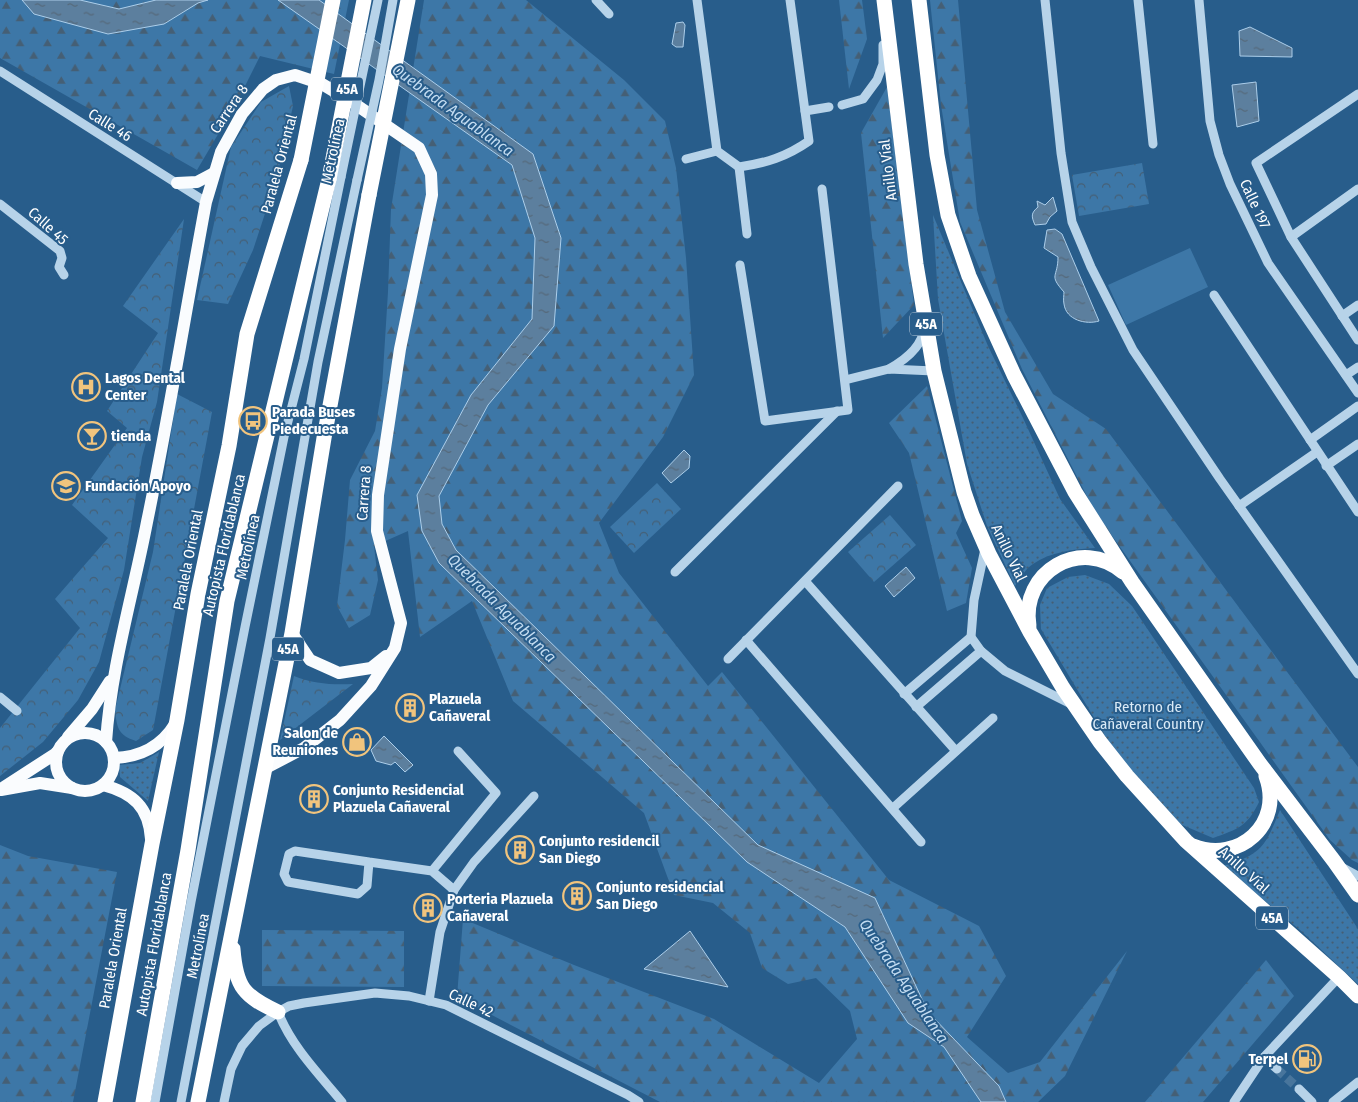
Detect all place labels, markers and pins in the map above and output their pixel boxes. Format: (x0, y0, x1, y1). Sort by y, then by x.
place label: Lagos Dental Center (105, 369, 186, 404)
hospital icon: Lagos Dental Center (71, 372, 101, 402)
place label: Parada Buses Piedecuesta (272, 403, 356, 438)
bus stop icon: Parada Buses Piedecuesta (238, 406, 268, 436)
bar icon: tienda (77, 421, 107, 451)
place label: tienda (111, 427, 152, 445)
school or university icon: Fundación Apoyo (51, 471, 81, 501)
place label: Fundación Apoyo (85, 477, 191, 495)
place label: Plazuela Cañaveral (429, 690, 491, 725)
building icon: Plazuela Cañaveral (395, 693, 425, 723)
place label: Salon de Reuniones (273, 724, 338, 759)
shop icon: Salon de Reuniones (342, 727, 372, 757)
place label: Conjunto Residencial Plazuela Cañaveral (333, 781, 465, 816)
building icon: Conjunto Residencial Plazuela Cañaveral (299, 784, 329, 814)
place label: Conjunto residencil San Diego (539, 832, 660, 867)
building icon: Conjunto residencil San Diego (505, 835, 535, 865)
place label: Conjunto residencial San Diego (596, 878, 725, 913)
building icon: Conjunto residencial San Diego (562, 881, 592, 911)
place label: Porteria Plazuela Cañaveral (447, 890, 554, 925)
building icon: Porteria Plazuela Cañaveral (413, 893, 443, 923)
fuel station icon: Terpel (1292, 1044, 1322, 1074)
place label: Terpel (1249, 1050, 1289, 1068)

